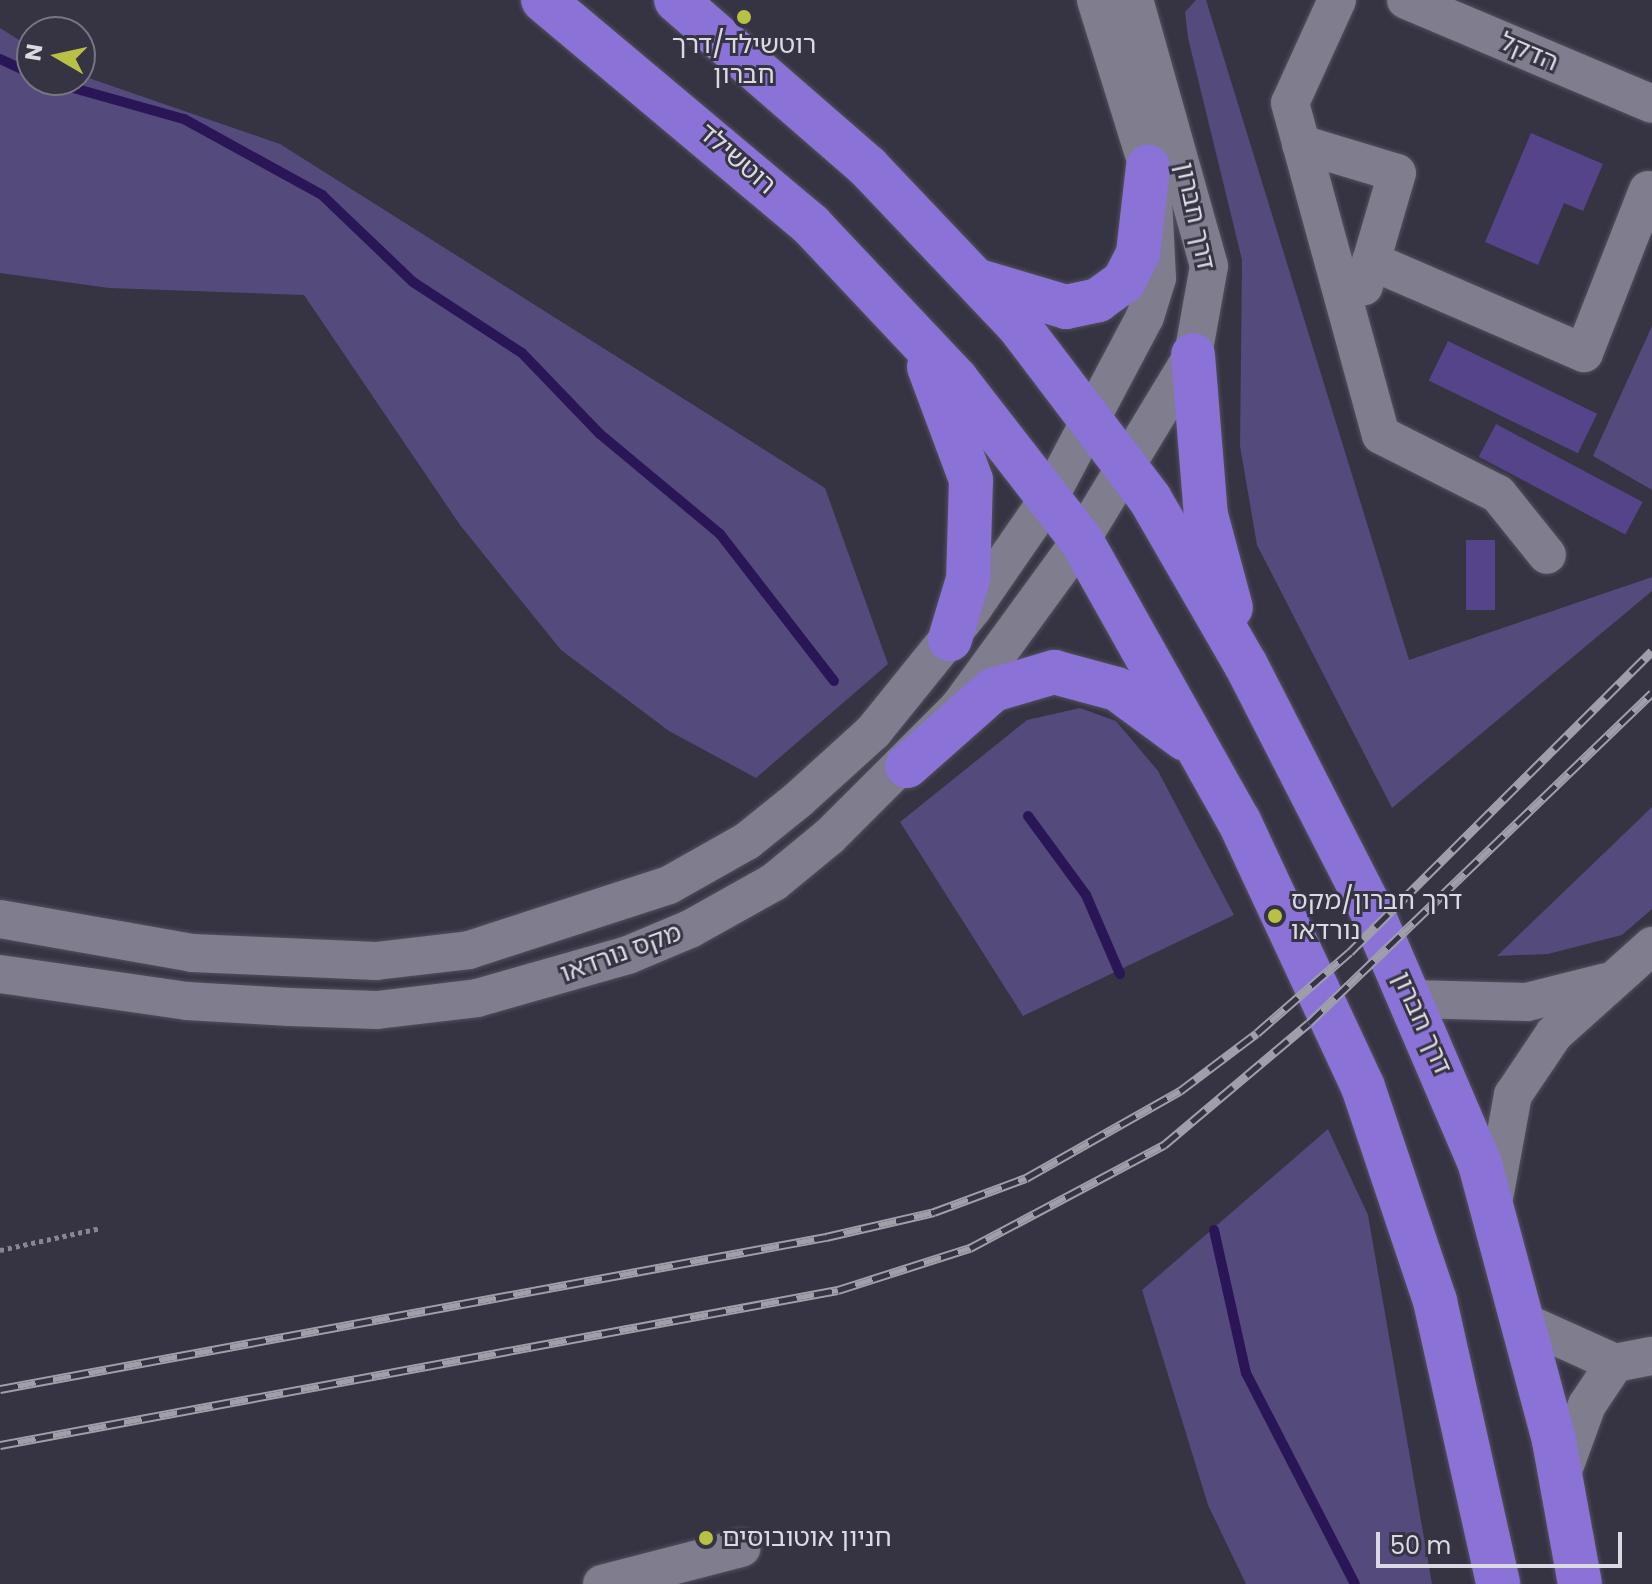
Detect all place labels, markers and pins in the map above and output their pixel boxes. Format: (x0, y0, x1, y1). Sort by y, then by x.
marker: רוטשילד/דרך חברון (735, 8, 753, 26)
place label: רוטשילד/דרך חברון (672, 29, 816, 90)
place label: דרך חברון/מקס נורדאו (1291, 885, 1462, 946)
marker: דרך חברון/מקס נורדאו (1266, 907, 1284, 925)
place label: חניון אוטובוסים (722, 1522, 892, 1554)
marker: חניון אוטובוסים (697, 1529, 715, 1547)

